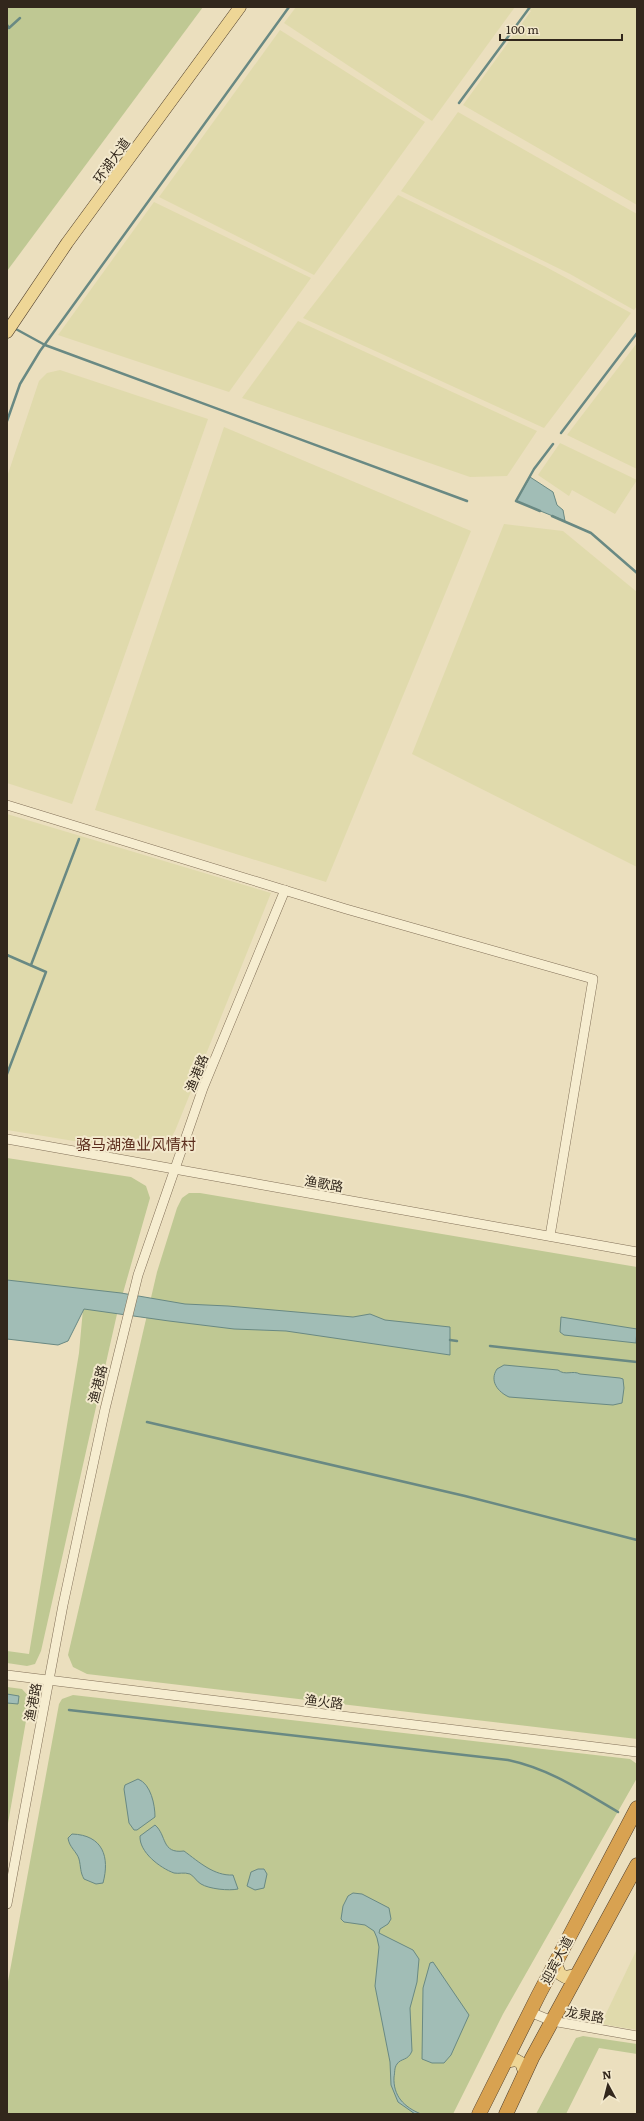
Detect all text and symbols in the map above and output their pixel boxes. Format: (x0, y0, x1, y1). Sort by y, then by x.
scale bar (500, 16, 622, 42)
text: 100 m (506, 20, 539, 38)
street label: 环湖大道 (88, 133, 134, 187)
street label: 渔港路 (180, 1051, 212, 1095)
district label: 骆马湖渔业风情村 (76, 1132, 196, 1155)
street label: 渔歌路 (303, 1170, 345, 1196)
street label: 渔港路 (83, 1363, 111, 1405)
street label: 渔港路 (19, 1681, 45, 1723)
street label: 渔火路 (303, 1689, 345, 1713)
street label: 迎宾大道 (535, 1933, 577, 1987)
street label: 龙泉路 (564, 2001, 606, 2027)
north arrow (588, 2065, 628, 2105)
text: N (601, 2066, 612, 2083)

